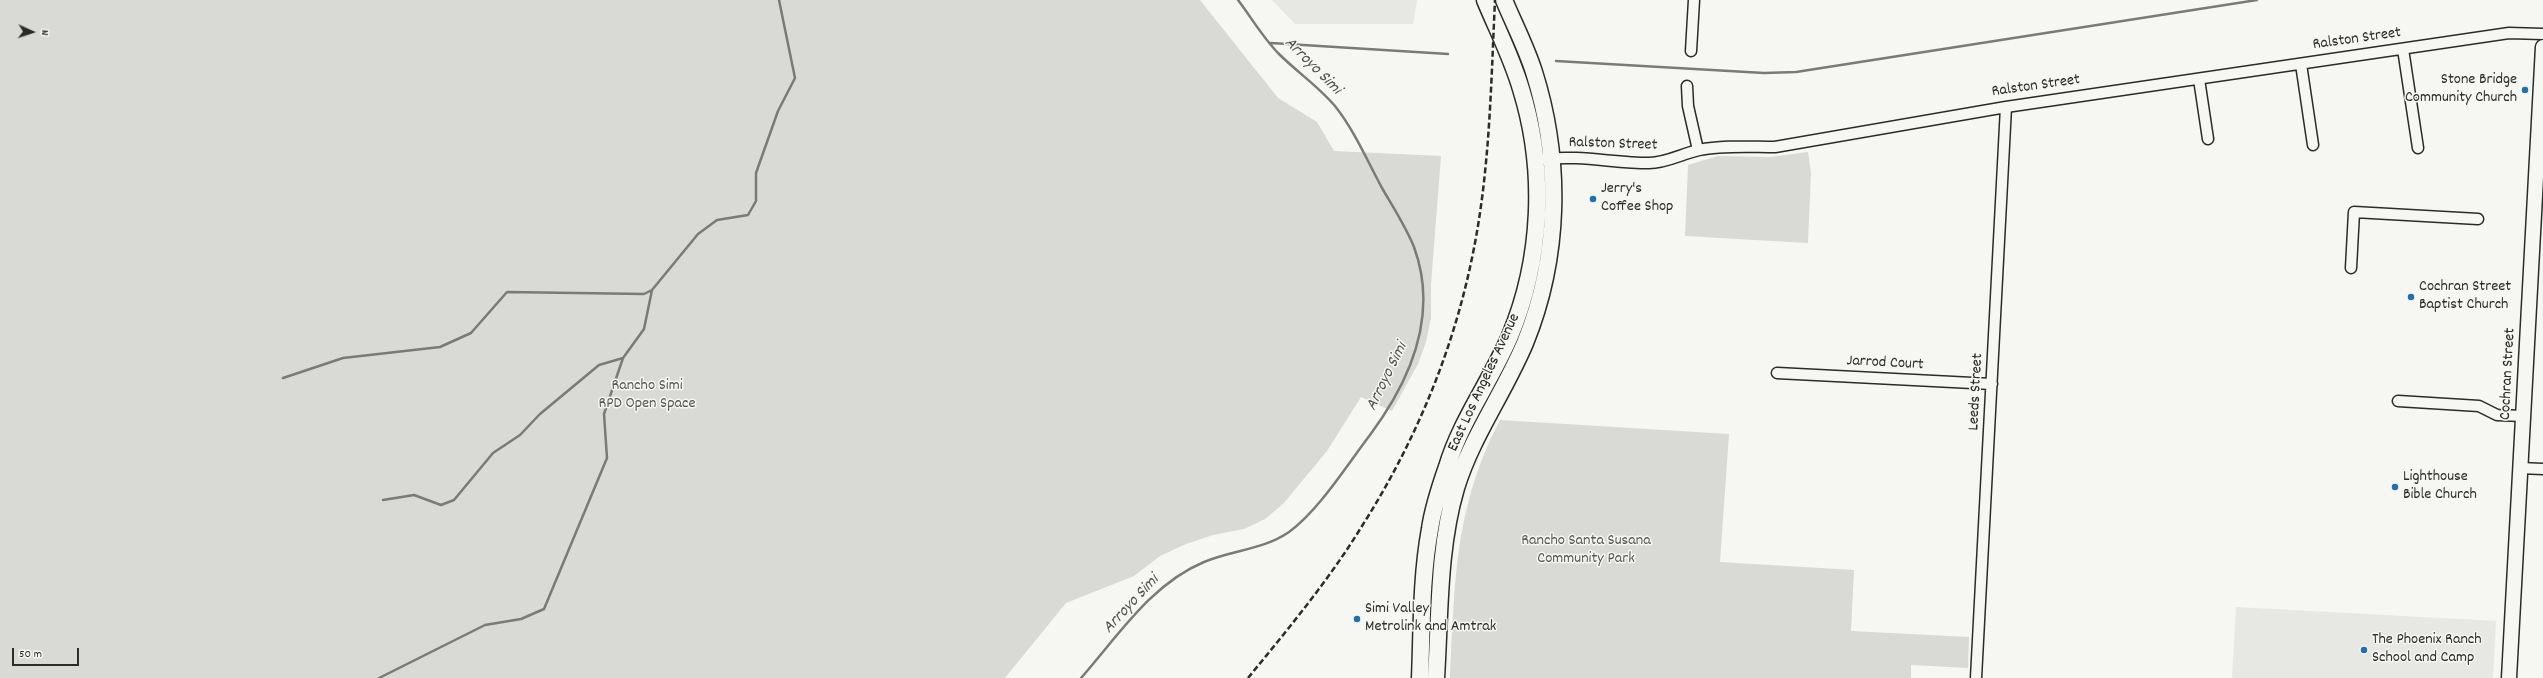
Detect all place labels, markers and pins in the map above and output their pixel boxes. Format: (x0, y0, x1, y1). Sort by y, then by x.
place label: Stone Bridge Community Church (2405, 71, 2517, 109)
marker: Stone Bridge Community Church (2520, 85, 2530, 95)
place label: Jerry's Coffee Shop (1601, 180, 1673, 218)
marker: Jerry's Coffee Shop (1588, 194, 1598, 204)
place label: Cochran Street Baptist Church (2419, 278, 2511, 316)
marker: Cochran Street Baptist Church (2406, 292, 2416, 302)
place label: Lighthouse Bible Church (2403, 468, 2477, 506)
marker: Lighthouse Bible Church (2390, 482, 2400, 492)
place label: Simi Valley Metrolink and Amtrak (1365, 600, 1496, 638)
marker: Simi Valley Metrolink and Amtrak (1352, 614, 1362, 624)
place label: The Phoenix Ranch School and Camp (2372, 631, 2482, 669)
marker: The Phoenix Ranch School and Camp (2359, 645, 2369, 655)

